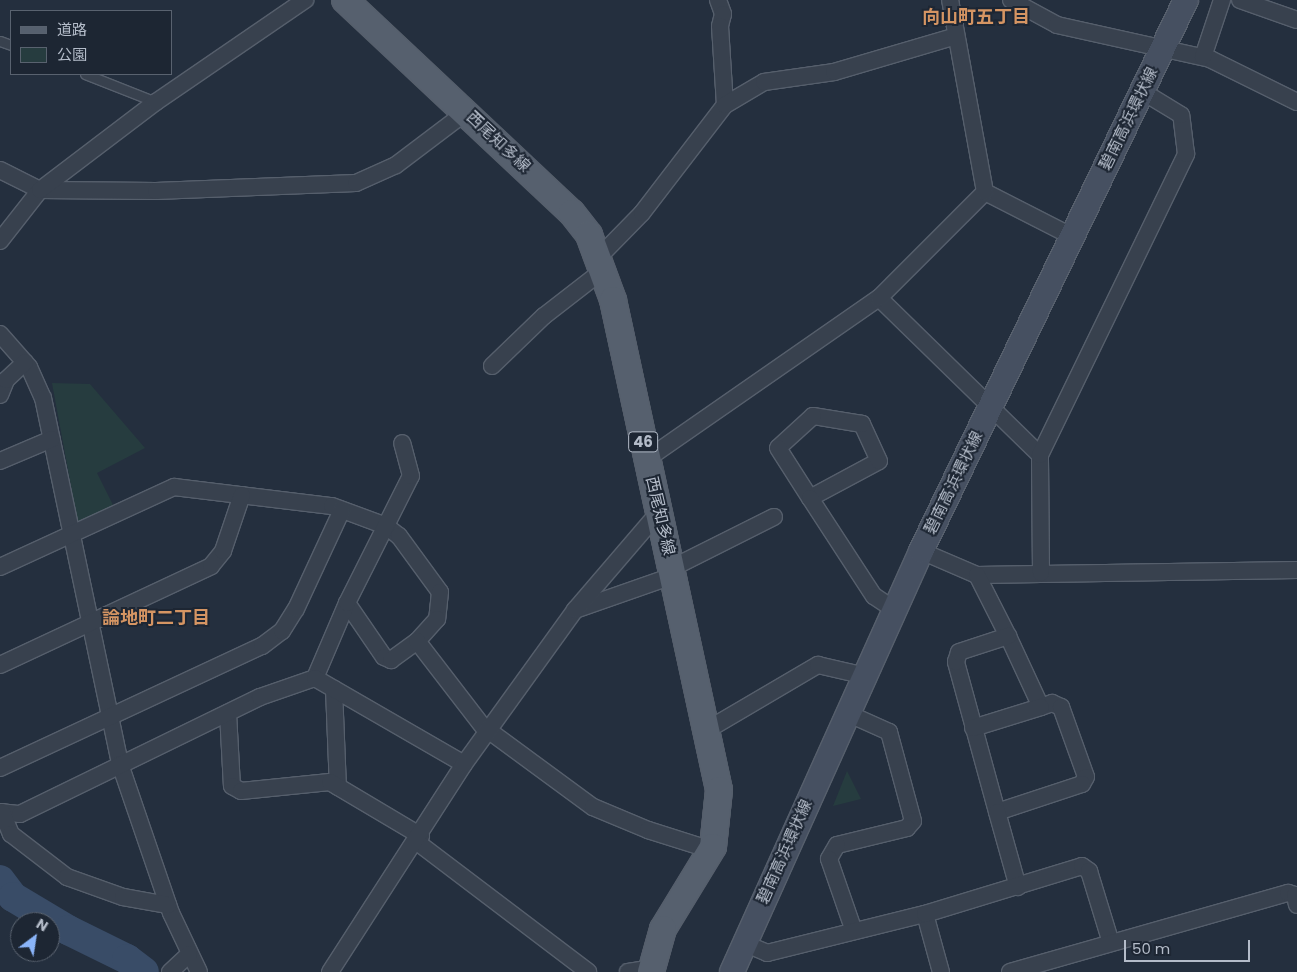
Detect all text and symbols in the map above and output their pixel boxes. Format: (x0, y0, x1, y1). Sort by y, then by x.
district label: 向山町五丁目 (922, 6, 1030, 28)
legend (10, 10, 172, 75)
text: 道路 (57, 19, 87, 40)
text: 公園 (57, 44, 87, 65)
street label: 碧南高浜環状線 (1096, 64, 1162, 174)
street label: 西尾知多線 (462, 108, 534, 176)
street label: 碧南高浜環状線 (921, 428, 987, 538)
road number: 46 (628, 430, 658, 454)
street label: 西尾知多線 (642, 475, 678, 557)
district label: 論地町二丁目 (102, 607, 210, 629)
street label: 碧南高浜環状線 (753, 797, 817, 907)
north arrow (10, 912, 60, 962)
text: N (33, 914, 52, 936)
scale bar (1127, 930, 1253, 962)
text: 50 m (1132, 938, 1170, 959)

